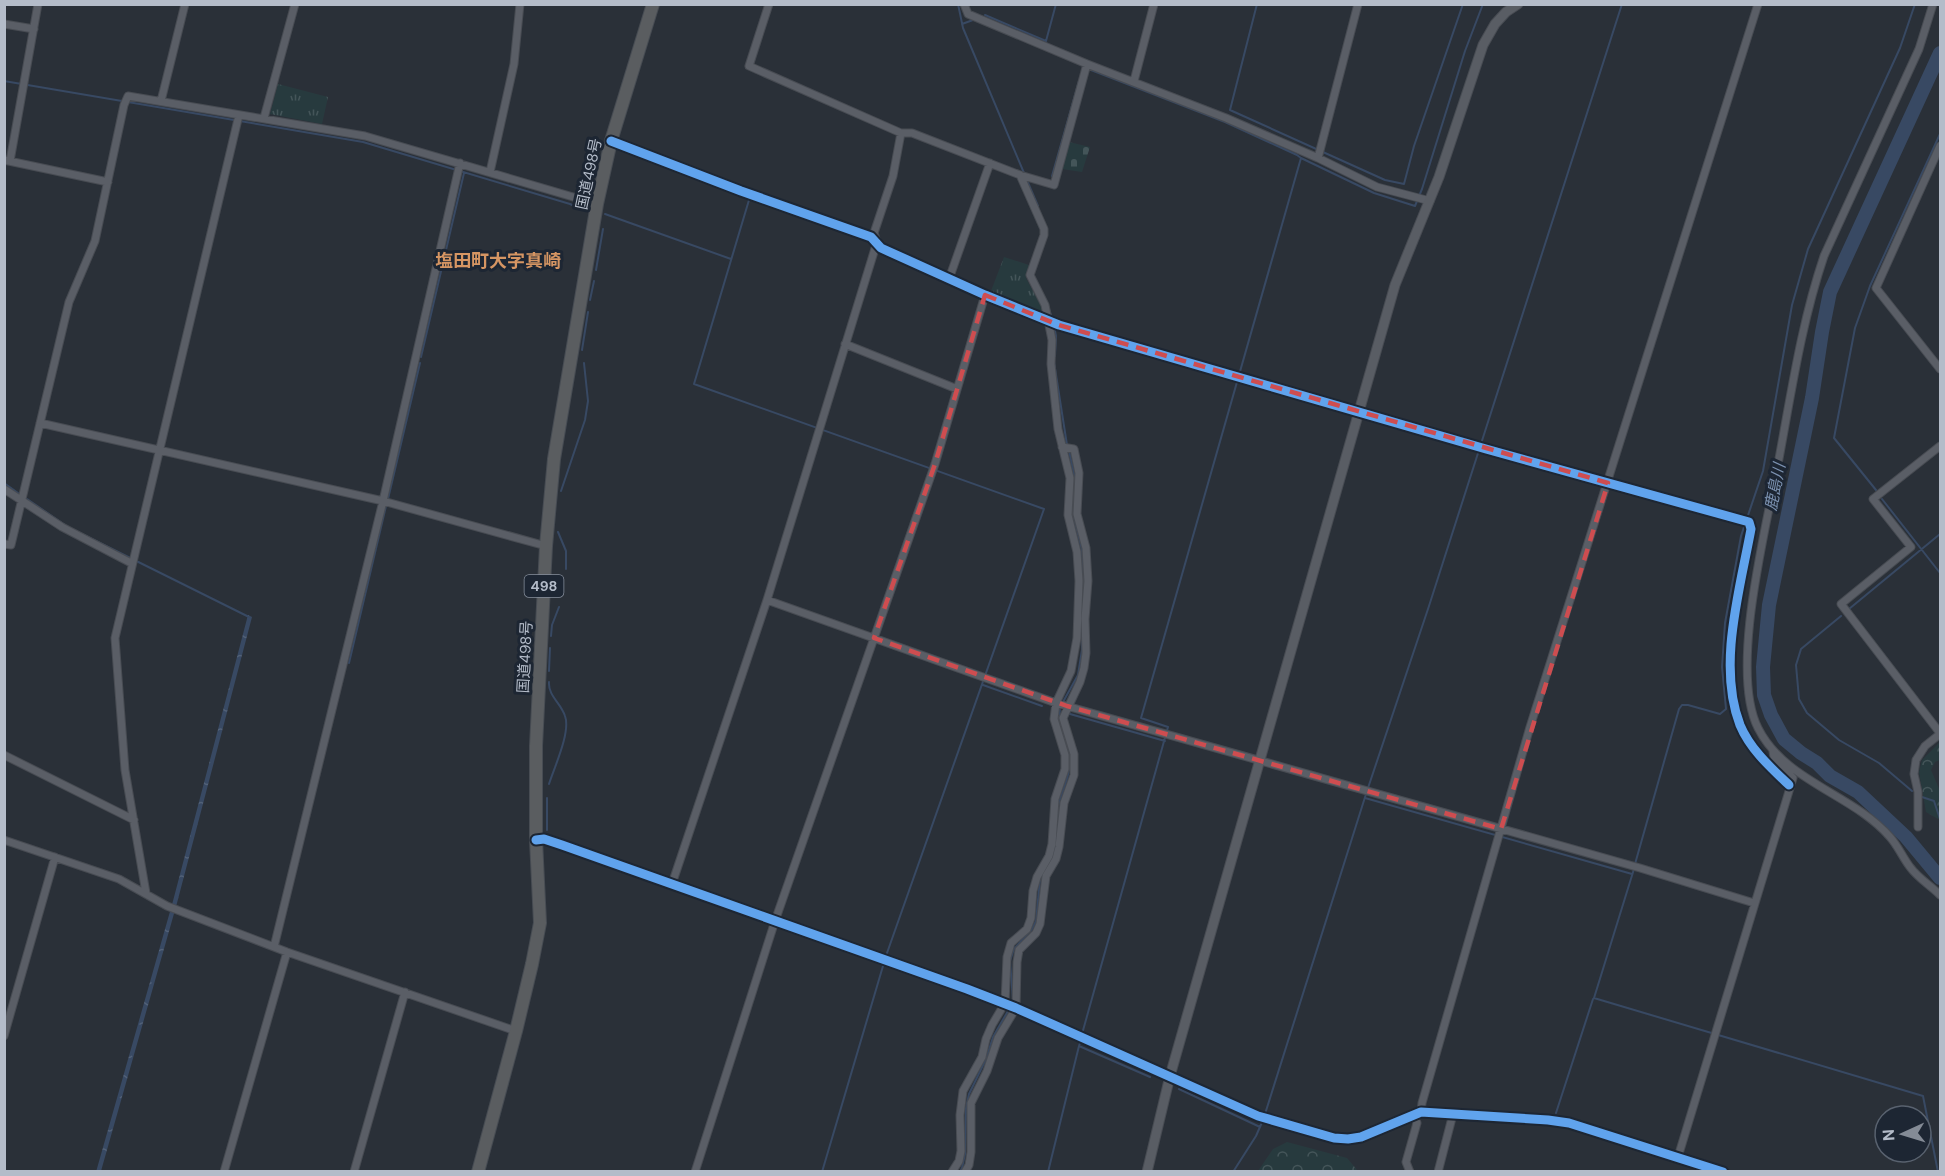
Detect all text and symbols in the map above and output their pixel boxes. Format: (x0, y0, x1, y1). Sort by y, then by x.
street label: 国道498号 (572, 137, 606, 211)
district label: 塩田町大字真崎 (435, 249, 561, 273)
water label: 鹿島川 (1760, 459, 1790, 513)
road number: 498 (524, 575, 564, 597)
street label: 国道498号 (513, 620, 537, 694)
north arrow (1873, 1104, 1933, 1164)
text: N (1878, 1128, 1899, 1142)

